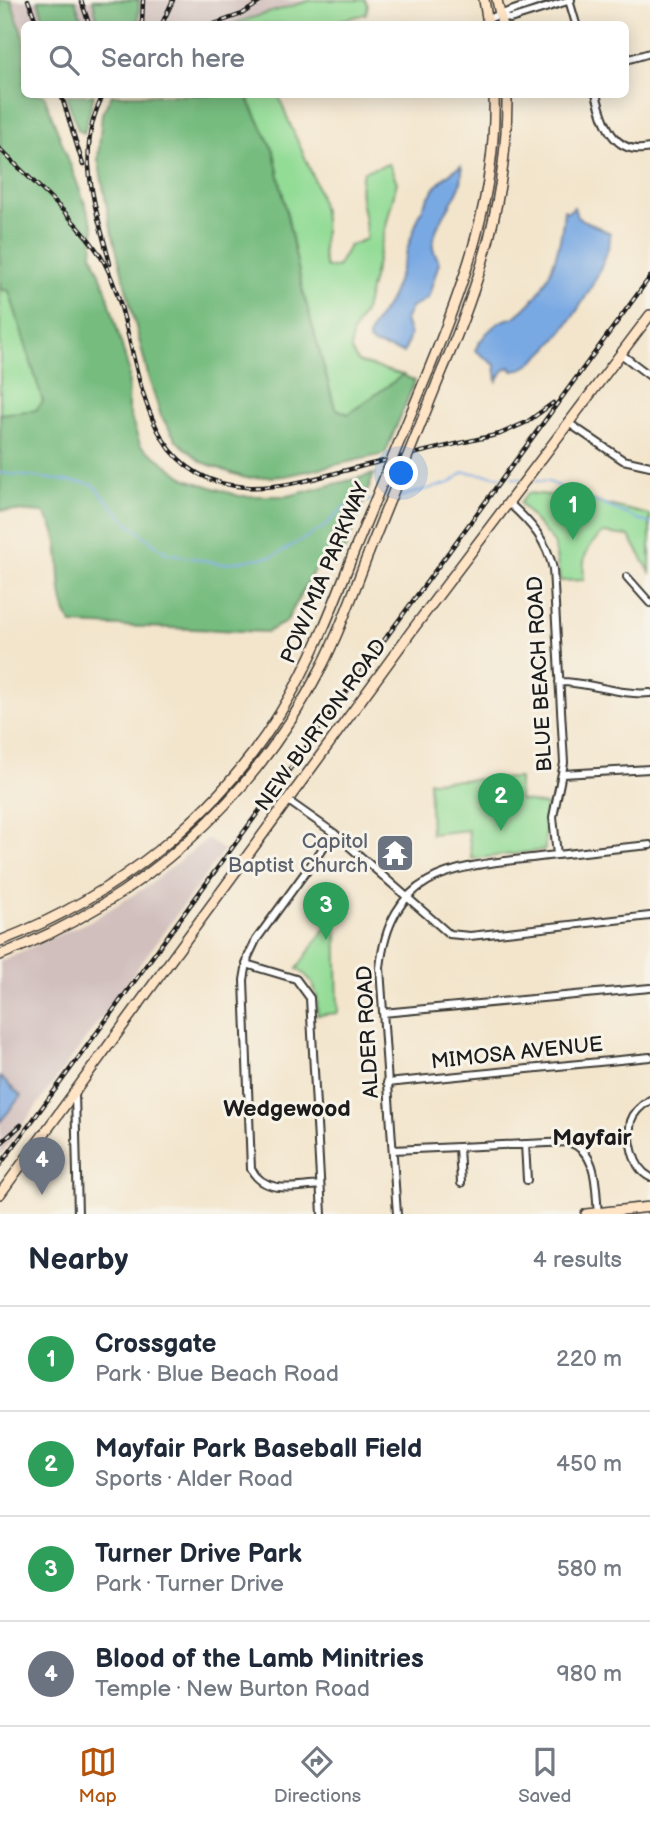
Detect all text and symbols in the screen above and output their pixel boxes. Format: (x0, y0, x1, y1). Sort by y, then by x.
search box (21, 21, 629, 98)
icon: search (45, 41, 83, 79)
text: Search here (101, 44, 245, 75)
your location (384, 456, 418, 490)
street label: POW/MIA PARKWAY (276, 478, 375, 667)
pin: 1 (550, 482, 596, 540)
street label: BLUE BEACH ROAD (522, 575, 558, 773)
street label: NEW BURTON ROAD (250, 634, 392, 816)
pin: 2 (478, 773, 524, 831)
place label: Capitol Baptist Church (228, 829, 368, 878)
temple icon: Capitol Baptist Church (374, 832, 416, 874)
pin: 3 (303, 882, 349, 940)
street label: ALDER ROAD (352, 965, 384, 1099)
street label: MIMOSA AVENUE (430, 1032, 604, 1074)
district label: Wedgewood (223, 1095, 351, 1123)
district label: Mayfair (552, 1124, 633, 1152)
pin: 4 (19, 1137, 65, 1195)
text: Nearby (28, 1242, 128, 1278)
text: 4 results (533, 1246, 622, 1274)
text: Crossgate (95, 1329, 217, 1360)
text: 1 (46, 1345, 56, 1373)
text: 220 m (556, 1345, 622, 1373)
text: Park · Blue Beach Road (95, 1360, 339, 1388)
text: Mayfair Park Baseball Field (95, 1434, 422, 1465)
text: 2 (44, 1450, 58, 1478)
text: 450 m (556, 1450, 622, 1478)
text: Sports · Alder Road (95, 1465, 293, 1493)
text: Turner Drive Park (95, 1539, 302, 1570)
text: 3 (44, 1555, 58, 1583)
text: 580 m (557, 1555, 622, 1583)
text: Park · Turner Drive (95, 1570, 284, 1598)
text: Blood of the Lamb Minitries (95, 1644, 424, 1675)
text: 4 (44, 1660, 58, 1688)
text: 980 m (557, 1660, 622, 1688)
text: Temple · New Burton Road (95, 1675, 370, 1703)
tab: Map (79, 1743, 117, 1808)
tab: Directions (274, 1743, 361, 1808)
tab: Saved (518, 1743, 571, 1808)

